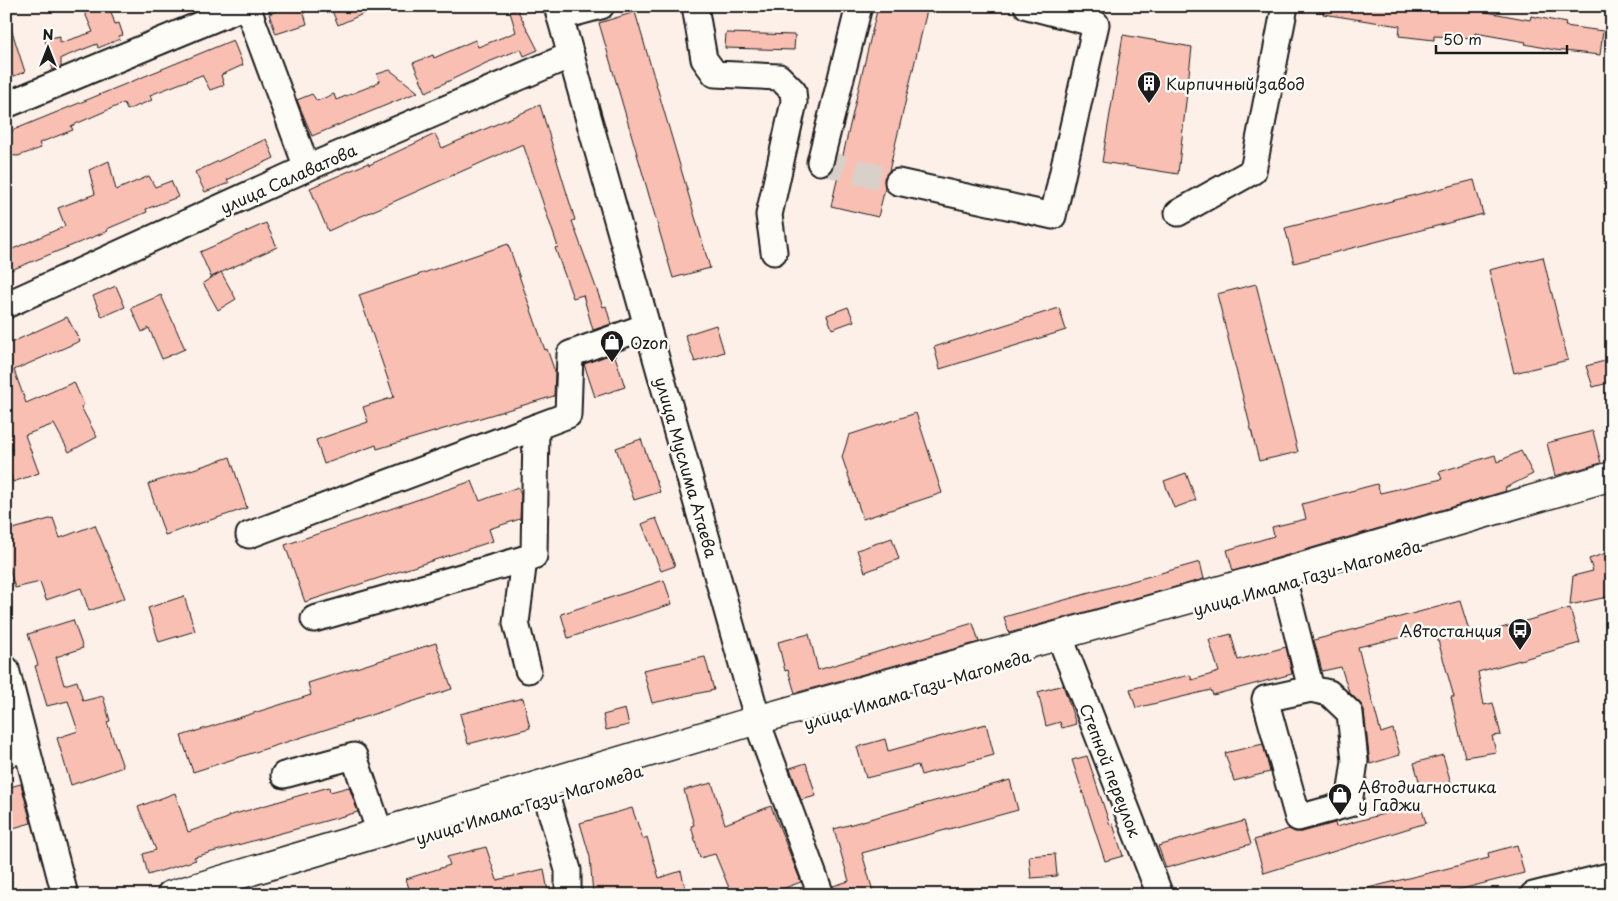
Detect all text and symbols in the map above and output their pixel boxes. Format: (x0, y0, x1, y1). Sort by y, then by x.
north arrow (22, 22, 72, 72)
scale bar (1436, 22, 1567, 54)
text: N (42, 24, 54, 45)
text: 50 m (1443, 27, 1482, 50)
building icon: Кирпичный завод (1136, 70, 1162, 104)
place label: Кирпичный завод (1166, 71, 1305, 95)
street label: улица Салаватова (216, 137, 360, 219)
shop icon: Ozon (599, 329, 625, 363)
place label: Ozon (630, 330, 668, 354)
street label: улица Муслима Атаева (650, 374, 724, 560)
street label: улица Имама Гази-Магомеда (1190, 533, 1424, 621)
bus stop icon: Автостанция (1507, 617, 1533, 651)
place label: Автостанция (1400, 618, 1502, 642)
street label: улица Имама Гази-Магомеда (800, 643, 1034, 735)
street label: Степной переулок (1074, 700, 1148, 841)
street label: улица Имама Гази-Магомеда (412, 758, 646, 850)
place label: Автодиагностика у Гаджи (1358, 774, 1496, 816)
shop icon: Автодиагностика у Гаджи (1327, 782, 1353, 816)

